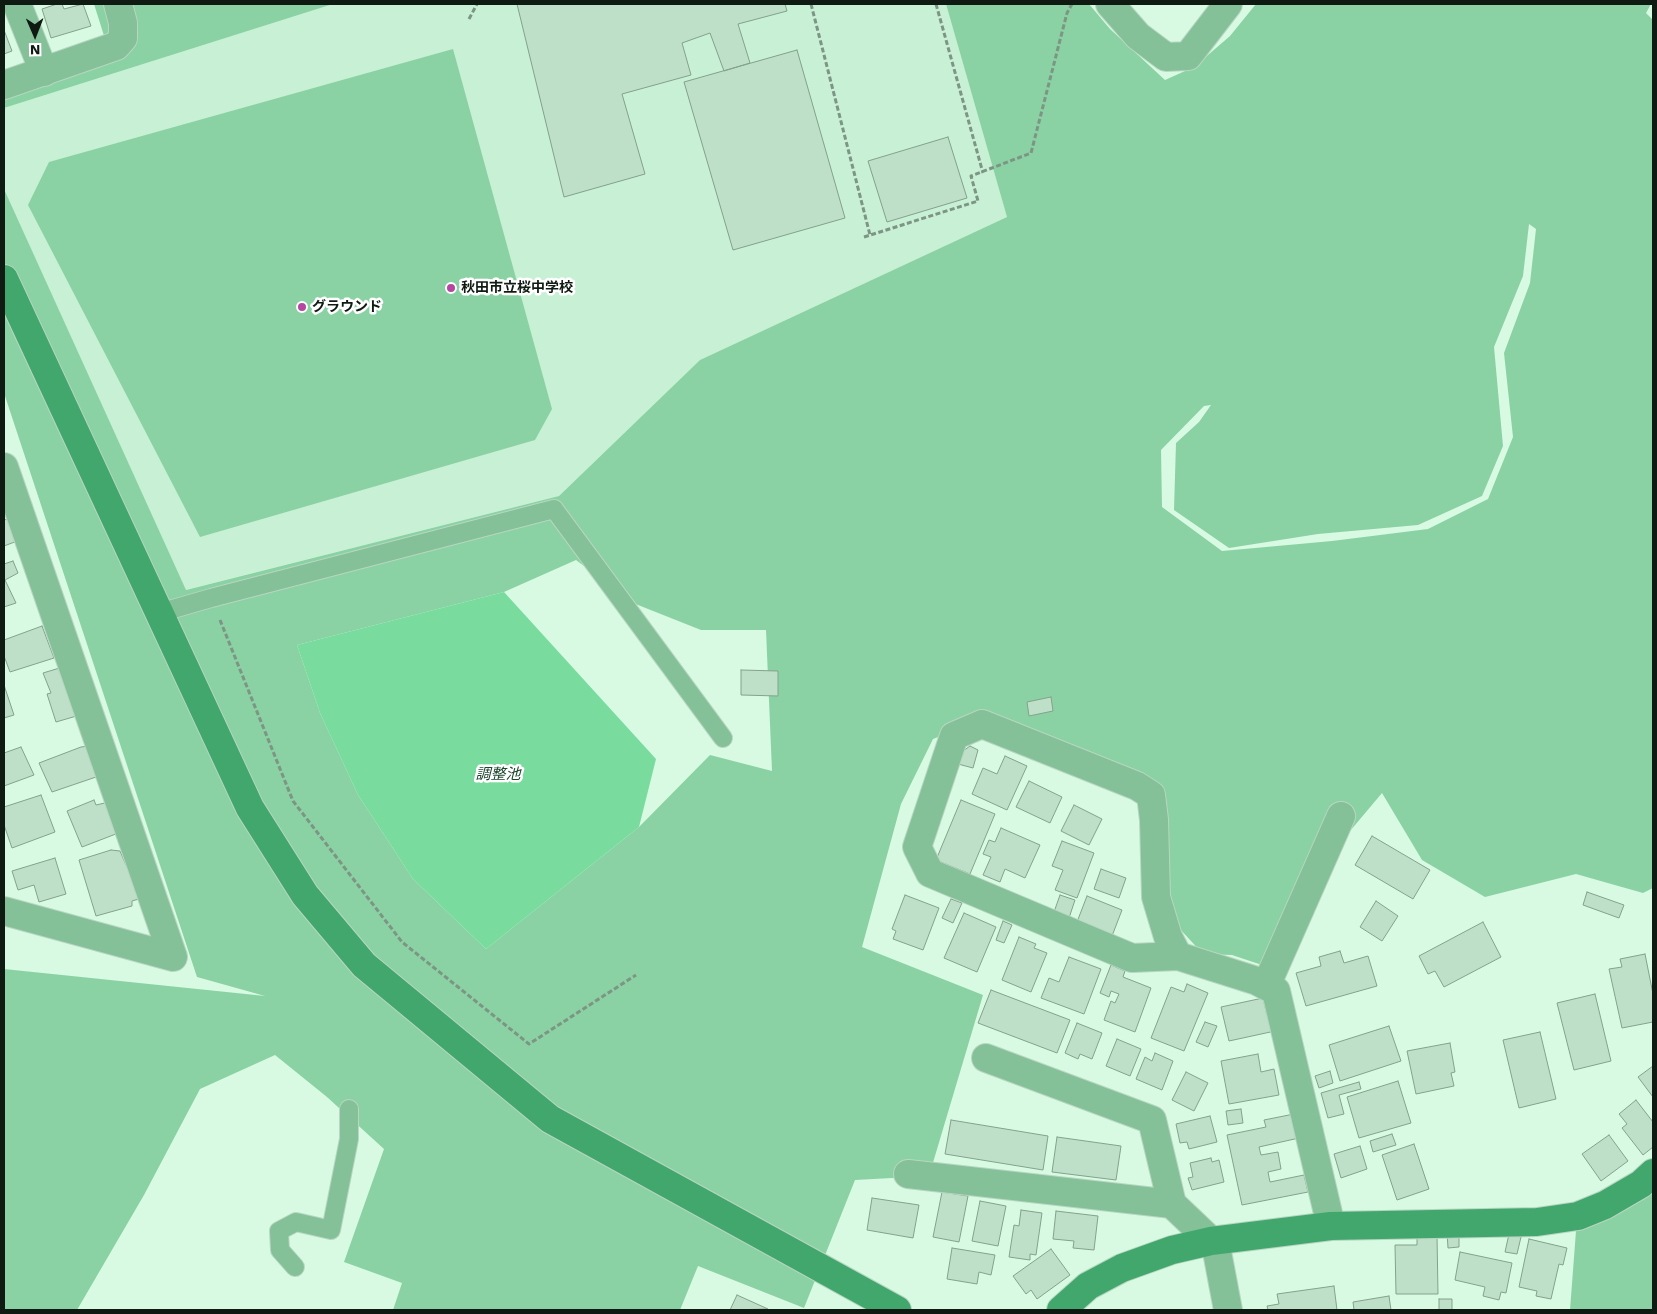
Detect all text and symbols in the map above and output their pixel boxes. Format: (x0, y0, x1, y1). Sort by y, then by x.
north arrow (10, 10, 60, 60)
text: N (30, 42, 41, 58)
place label: 秋田市立桜中学校 (461, 280, 573, 296)
marker: 秋田市立桜中学校 (445, 282, 457, 294)
place label: グラウンド (312, 299, 382, 315)
marker: グラウンド (296, 301, 308, 313)
water label: 調整池 (476, 766, 520, 784)

